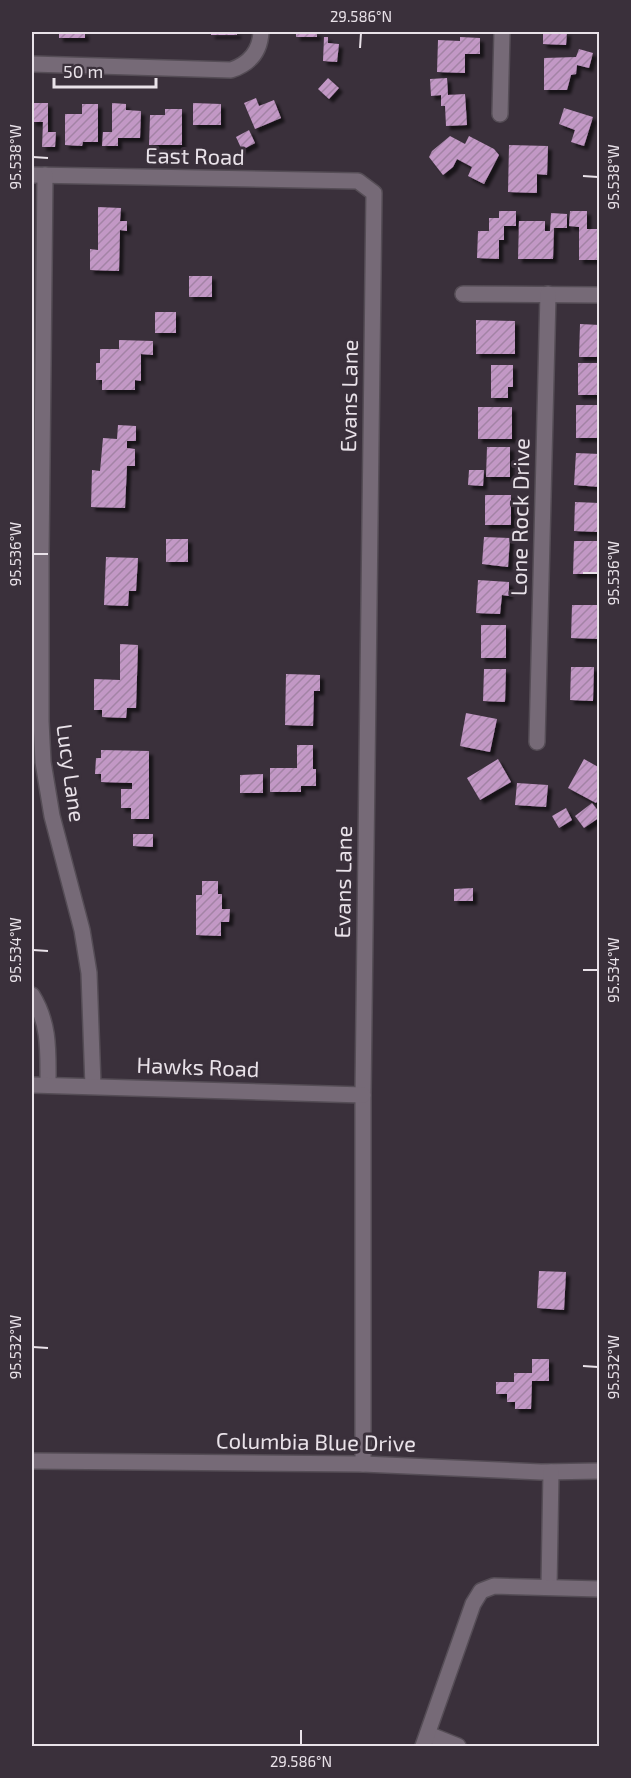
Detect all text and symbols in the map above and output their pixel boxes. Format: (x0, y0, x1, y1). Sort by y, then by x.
text: 29.586°N (330, 7, 392, 25)
scale bar (54, 51, 156, 89)
text: 50 m (63, 60, 103, 82)
text: 95.538°W (6, 124, 24, 190)
street label: East Road (145, 141, 245, 169)
text: 95.538°W (604, 144, 622, 210)
street label: Evans Lane (334, 339, 362, 453)
street label: Lone Rock Drive (505, 438, 533, 596)
text: 95.536°W (6, 522, 24, 586)
text: 95.536°W (604, 541, 622, 605)
street label: Lucy Lane (52, 722, 92, 824)
street label: Evans Lane (328, 825, 356, 939)
text: 95.534°W (6, 917, 24, 983)
text: 95.534°W (604, 937, 622, 1003)
street label: Hawks Road (136, 1051, 260, 1081)
text: 95.532°W (6, 1315, 24, 1379)
text: 95.532°W (604, 1335, 622, 1399)
street label: Columbia Blue Drive (216, 1426, 416, 1456)
text: 29.586°N (270, 1752, 332, 1770)

